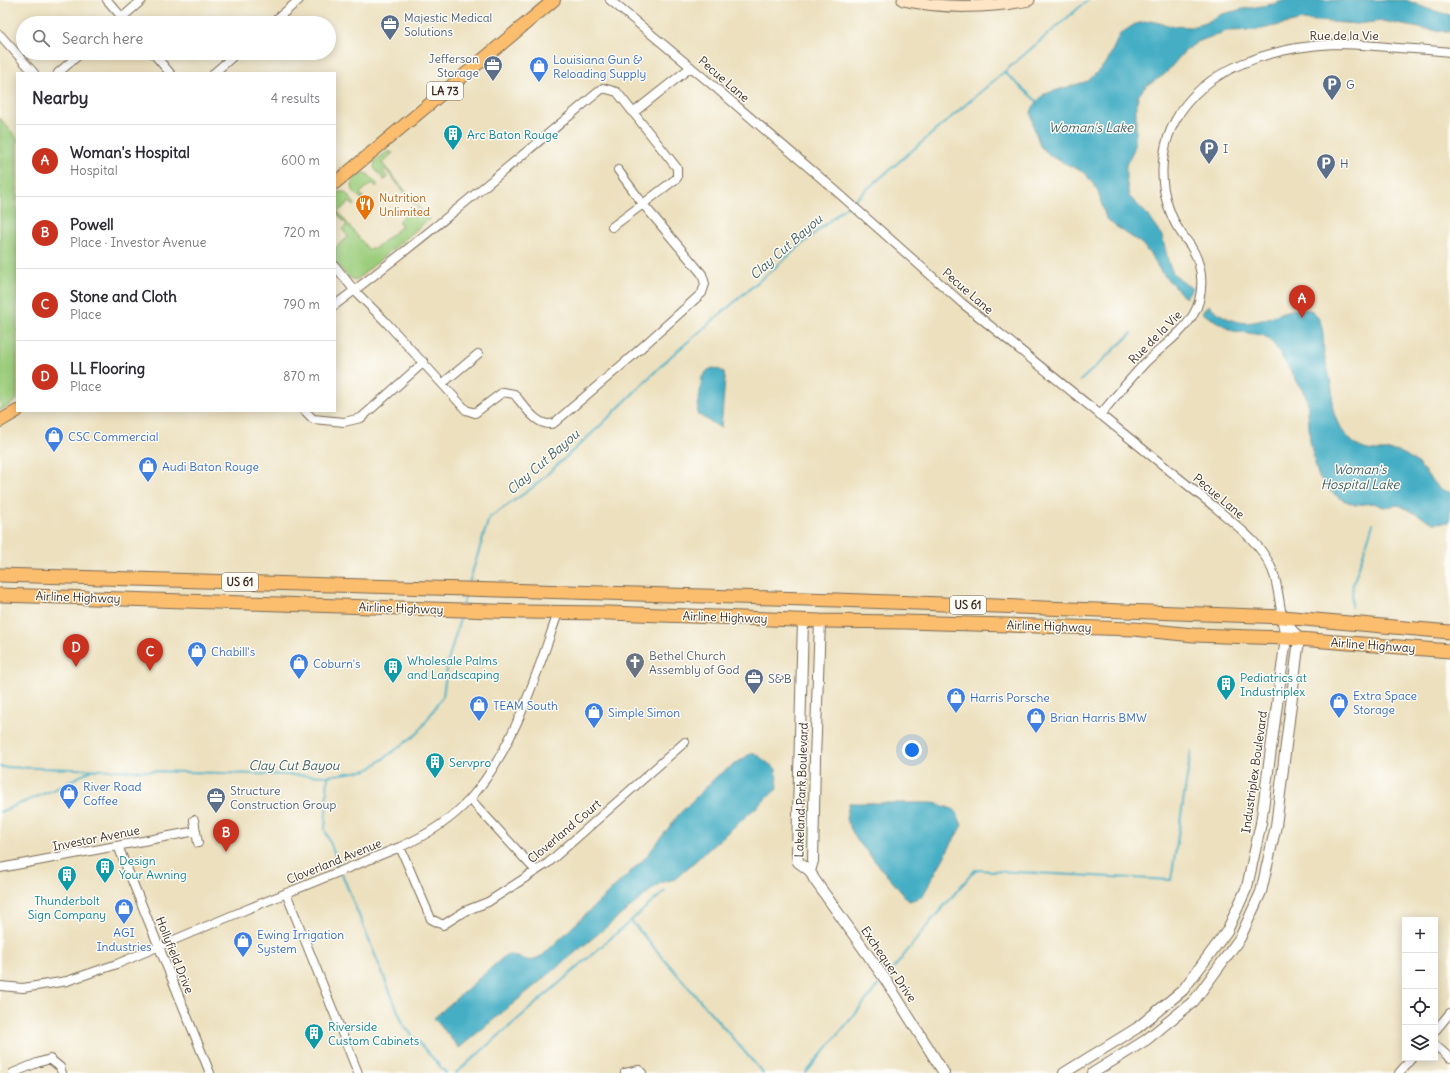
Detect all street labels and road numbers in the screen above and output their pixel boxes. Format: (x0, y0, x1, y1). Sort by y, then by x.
street label: Rue de la Vie (1309, 28, 1379, 43)
street label: Pecue Lane (696, 53, 752, 105)
road number: LA 73 (427, 82, 463, 100)
street label: Pecue Lane (940, 265, 996, 317)
street label: Rue de la Vie (1125, 307, 1185, 367)
street label: Pecue Lane (1190, 470, 1248, 522)
road number: US 61 (222, 573, 258, 591)
street label: Airline Highway (35, 588, 121, 606)
road number: US 61 (950, 596, 986, 614)
street label: Airline Highway (358, 599, 444, 617)
street label: Airline Highway (682, 608, 768, 626)
street label: Airline Highway (1006, 617, 1092, 635)
street label: Airline Highway (1330, 635, 1416, 655)
street label: Industriplex Boulevard (1238, 710, 1270, 834)
street label: Lakeland Park Boulevard (791, 722, 811, 858)
street label: Cloverland Court (524, 796, 604, 866)
street label: Investor Avenue (51, 822, 141, 854)
street label: Cloverland Avenue (284, 835, 384, 887)
street label: Hollyfield Drive (153, 914, 197, 996)
street label: Exchequer Drive (858, 923, 920, 1005)

